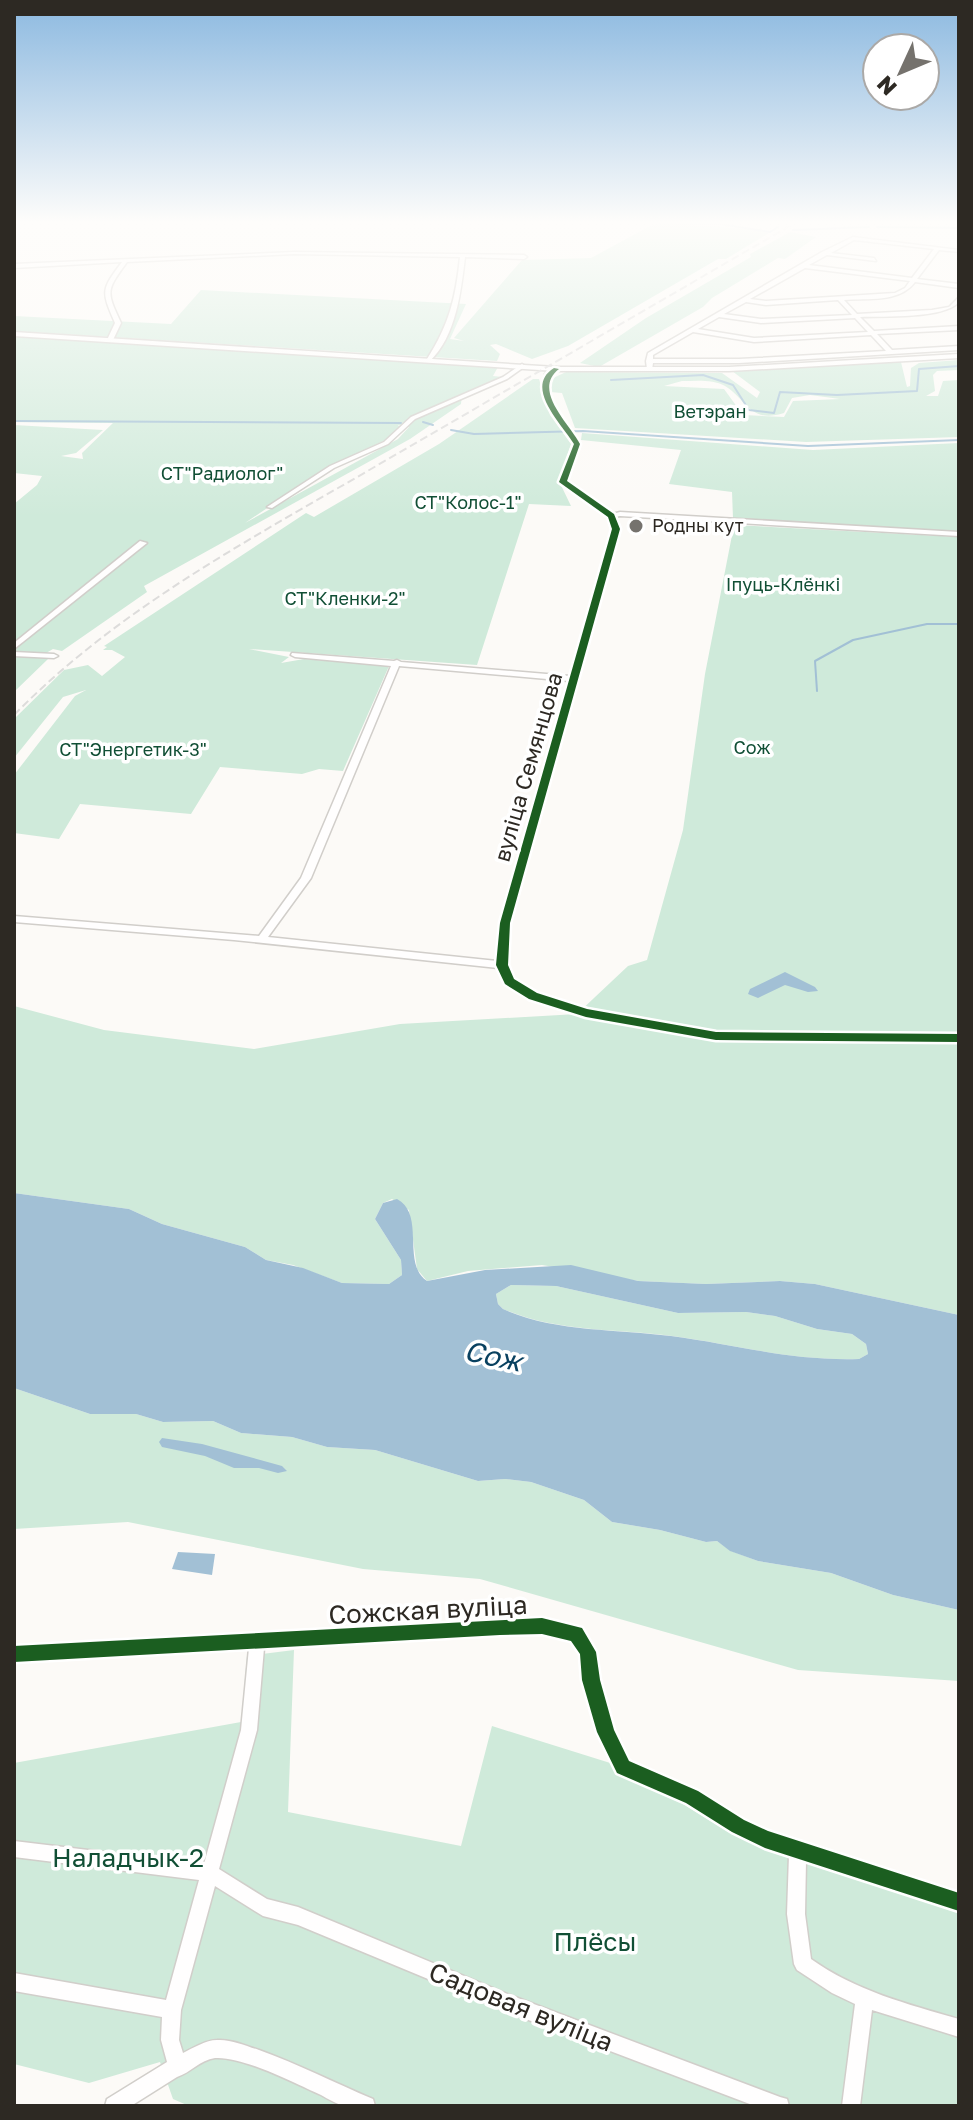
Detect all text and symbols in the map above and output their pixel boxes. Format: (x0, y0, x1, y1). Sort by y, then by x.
north arrow (861, 32, 941, 112)
text: N (871, 71, 902, 102)
park label: Ветэран (674, 400, 747, 422)
park label: СТ"Радиолог" (161, 462, 283, 484)
park label: СТ"Колос-1" (414, 491, 522, 513)
place label: Родны кут (652, 514, 744, 536)
marker: Родны кут (627, 517, 645, 535)
park label: Іпуць-Клёнкі (726, 573, 840, 595)
park label: СТ"Кленки-2" (284, 587, 406, 609)
street label: вуліца Семянцова (488, 669, 567, 865)
park label: Сож (733, 736, 771, 758)
park label: СТ"Энергетик-3" (59, 738, 207, 760)
water label: Сож (461, 1333, 528, 1378)
street label: Сожская вуліца (328, 1589, 528, 1630)
park label: Наладчык-2 (52, 1842, 204, 1873)
park label: Плёсы (554, 1926, 636, 1957)
street label: Садовая вуліца (425, 1955, 618, 2058)

